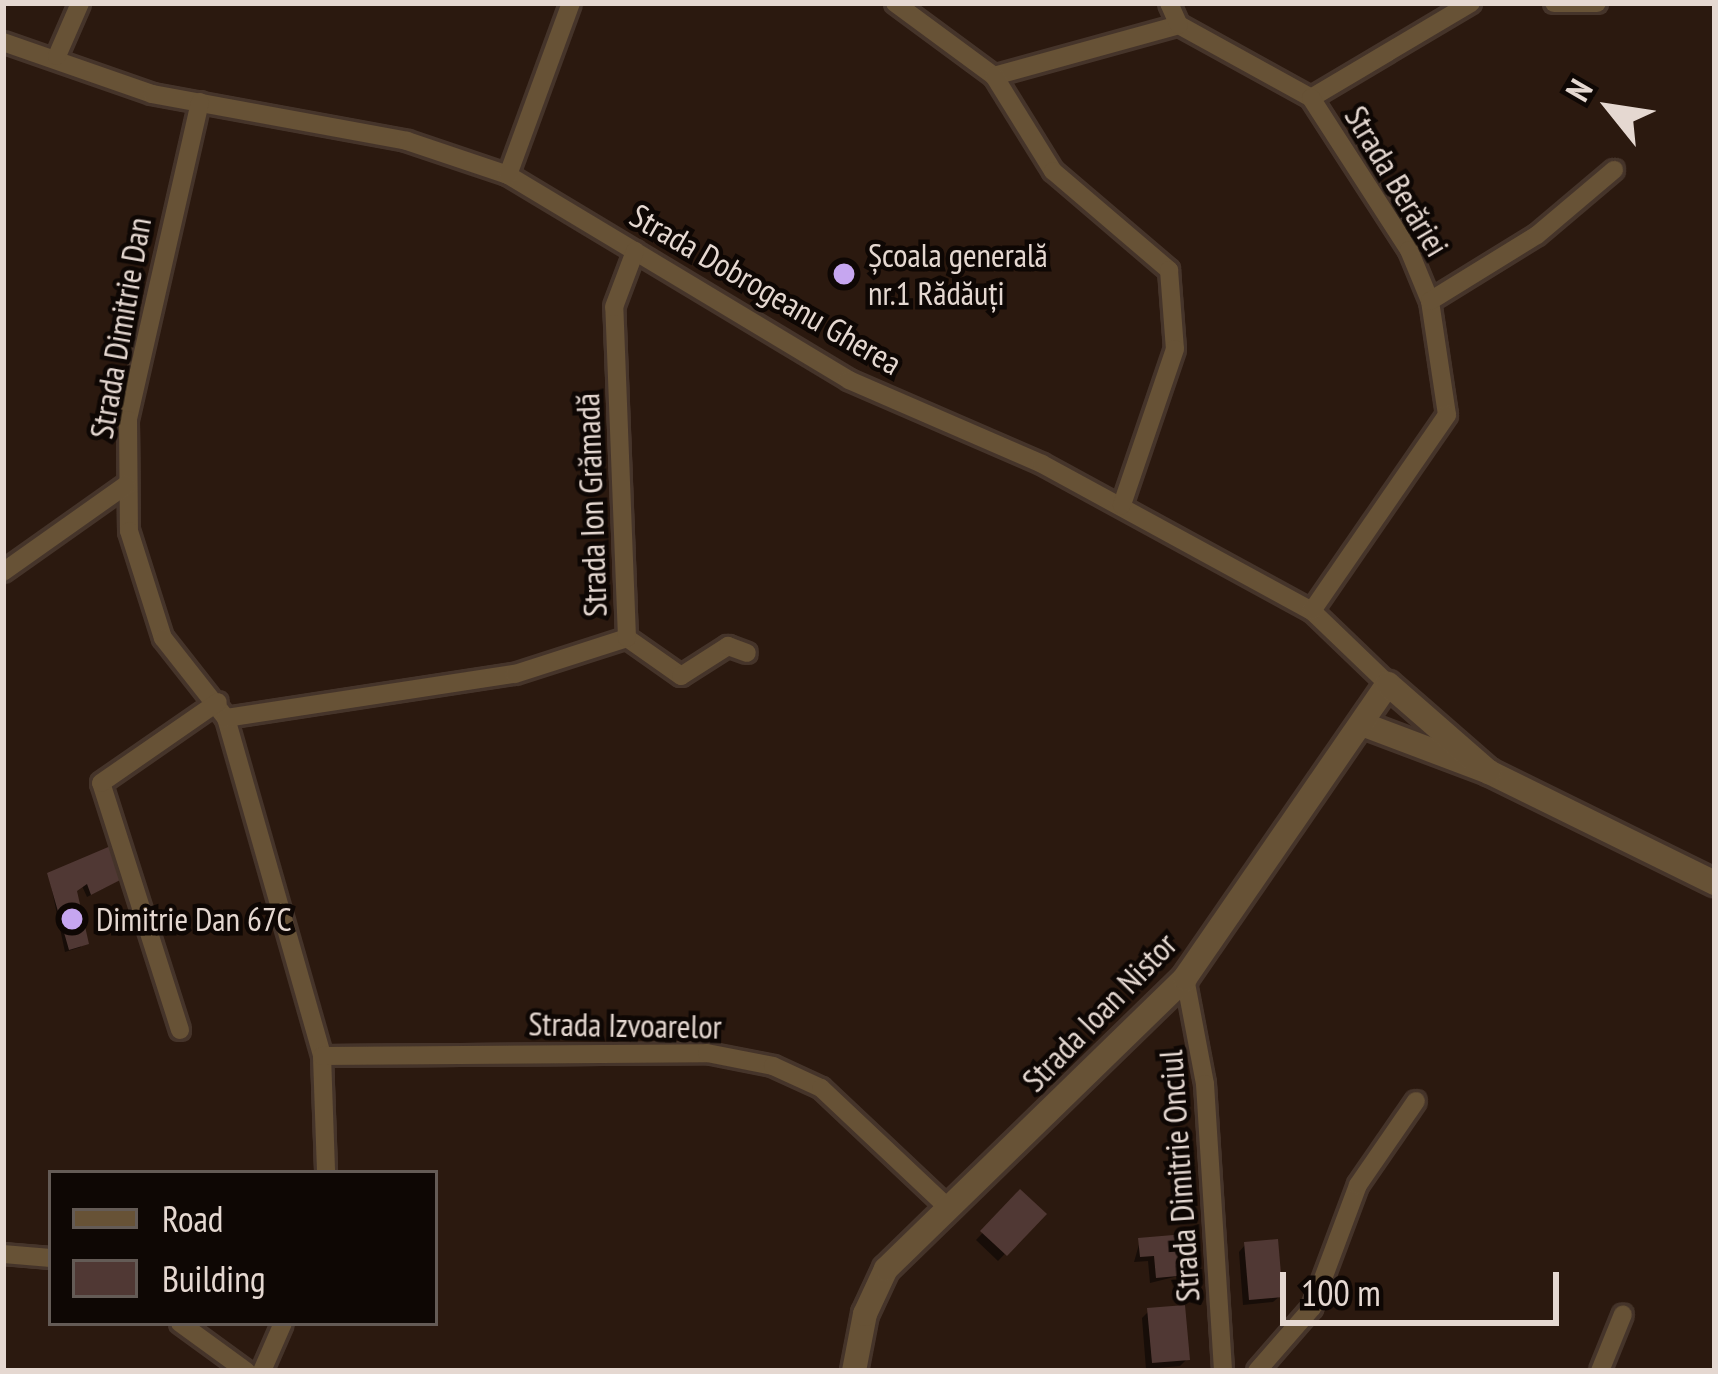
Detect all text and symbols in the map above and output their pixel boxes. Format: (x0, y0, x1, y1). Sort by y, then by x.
north arrow (1550, 48, 1670, 168)
text: N (1555, 71, 1601, 108)
street label: Strada Berăriei (1337, 99, 1457, 263)
street label: Strada Dobrogeanu Gherea (623, 195, 909, 383)
street label: Strada Dimitrie Dan (81, 214, 159, 442)
place label: Școala generală nr.1 Rădăuți (868, 235, 1048, 313)
marker: Școala generală nr.1 Rădăuți (831, 261, 857, 287)
street label: Strada Ion Grămadă (567, 392, 615, 618)
place label: Dimitrie Dan 67C (96, 899, 292, 939)
marker: Dimitrie Dan 67C (59, 906, 85, 932)
street label: Strada Ioan Nistor (1014, 925, 1184, 1099)
street label: Strada Izvoarelor (528, 1004, 722, 1046)
street label: Strada Dimitrie Onciul (1150, 1049, 1208, 1303)
legend (48, 1170, 438, 1326)
text: Road (162, 1195, 223, 1242)
scale bar (1286, 1248, 1565, 1322)
text: Building (162, 1255, 266, 1302)
text: 100 m (1301, 1269, 1381, 1316)

